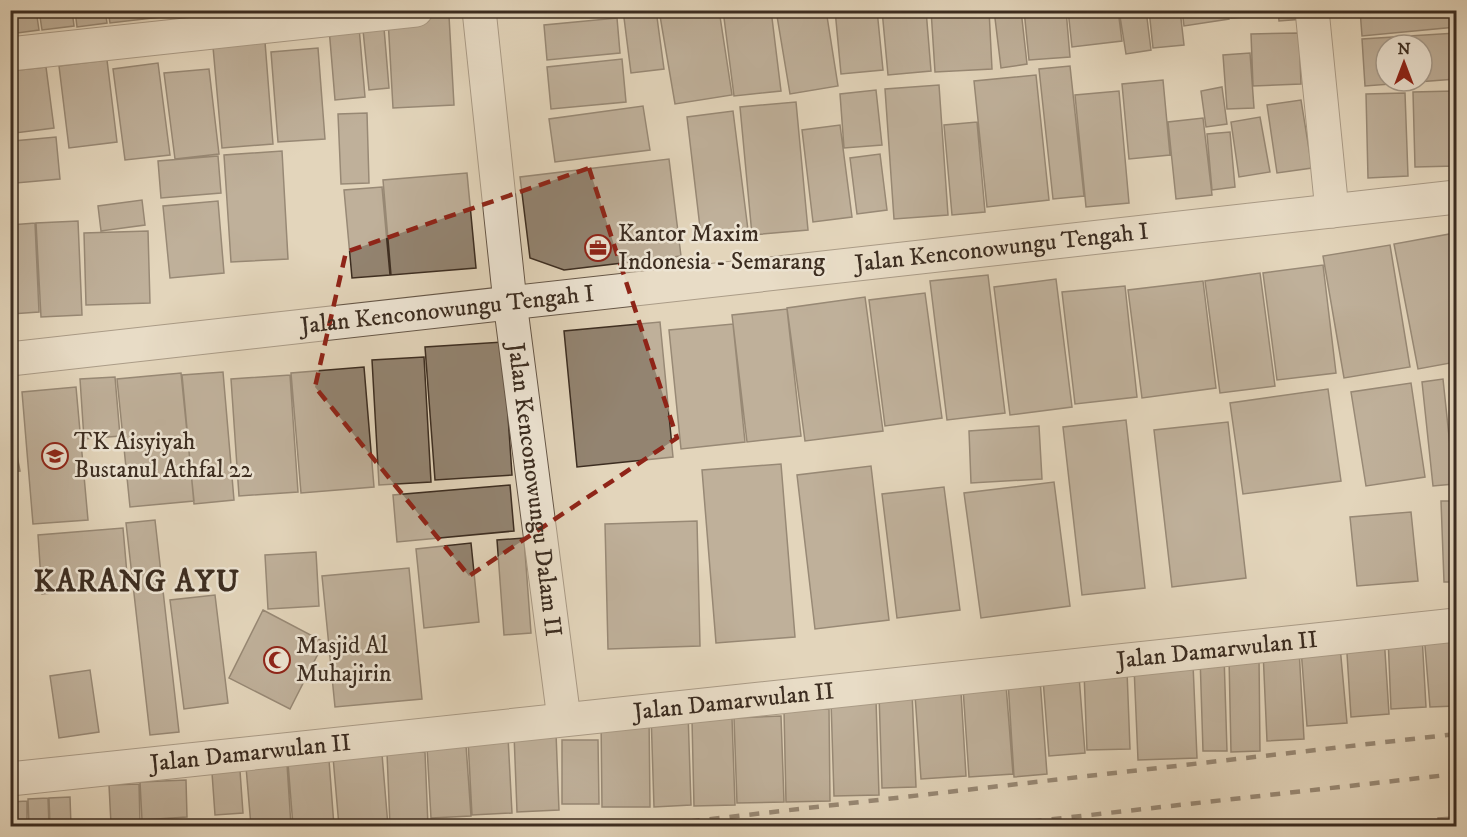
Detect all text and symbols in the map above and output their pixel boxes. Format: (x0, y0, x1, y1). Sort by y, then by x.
north arrow (1374, 33, 1434, 93)
text: N (1397, 39, 1411, 59)
street label: Jalan Kenconowungu Tengah I (851, 217, 1150, 279)
place label: Kantor Maxim Indonesia - Semarang (618, 219, 825, 277)
office icon: Kantor Maxim Indonesia - Semarang (583, 233, 613, 263)
street label: Jalan Kenconowungu Tengah I (297, 279, 596, 342)
street label: Jalan Kenconowungu Dalam II (500, 339, 568, 639)
place label: TK Aisyiyah Bustanul Athfal 22 (74, 427, 253, 485)
school or university icon: TK Aisyiyah Bustanul Athfal 22 (40, 441, 70, 471)
district label: KARANG AYU (34, 564, 240, 601)
street label: Jalan Damarwulan II (1113, 625, 1319, 676)
place label: Masjid Al Muhajirin (296, 631, 392, 689)
mosque icon: Masjid Al Muhajirin (262, 645, 292, 675)
street label: Jalan Damarwulan II (630, 676, 836, 728)
street label: Jalan Damarwulan II (147, 728, 353, 779)

